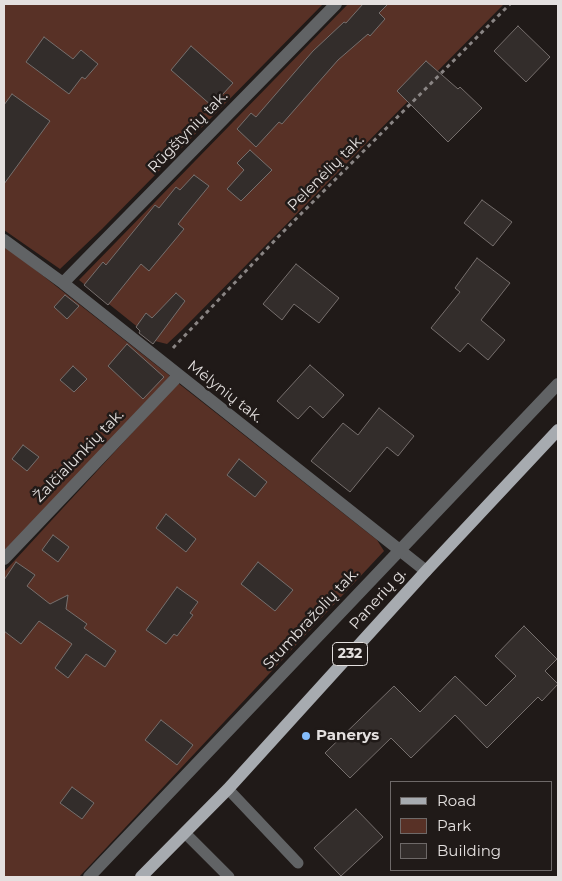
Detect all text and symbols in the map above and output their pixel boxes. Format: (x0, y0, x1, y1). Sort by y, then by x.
street label: Rūgštynių tak. (144, 87, 232, 177)
street label: Pelenėlių tak. (284, 131, 368, 215)
street label: Mėlynių tak. (184, 357, 266, 427)
street label: Žalčialunkių tak. (30, 406, 128, 506)
street label: Stumbražolių tak. (260, 565, 362, 673)
street label: Panerių g. (346, 565, 410, 633)
road number: 232 (332, 642, 368, 666)
place label: Panerys (316, 727, 379, 745)
marker: Panerys (300, 730, 312, 742)
legend (390, 781, 552, 871)
text: Road (437, 791, 476, 810)
text: Park (437, 816, 471, 835)
text: Building (437, 841, 501, 860)

